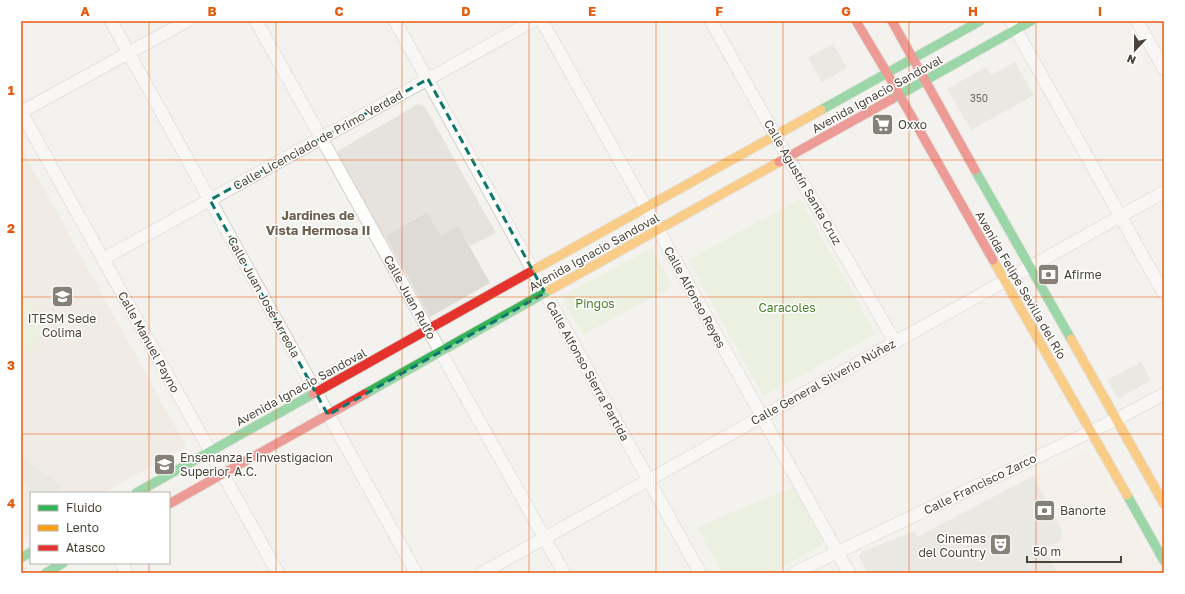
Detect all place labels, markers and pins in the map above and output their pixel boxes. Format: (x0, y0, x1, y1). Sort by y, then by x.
supermarket icon: Oxxo (869, 111, 895, 137)
place label: Oxxo (898, 117, 927, 132)
bank icon: Afirme (1036, 261, 1062, 287)
place label: Afirme (1064, 267, 1102, 282)
school or university icon: ITESM Sede Colima (49, 284, 75, 310)
place label: ITESM Sede Colima (28, 311, 96, 340)
place label: Ensenanza E Investigacion Superior, A.C. (180, 450, 333, 479)
school or university icon: Ensenanza E Investigacion Superior, A.C. (152, 451, 178, 477)
bank icon: Banorte (1031, 497, 1057, 523)
place label: Banorte (1060, 503, 1106, 518)
place label: Cinemas del Country (918, 531, 986, 560)
theatre icon: Cinemas del Country (988, 532, 1014, 558)

